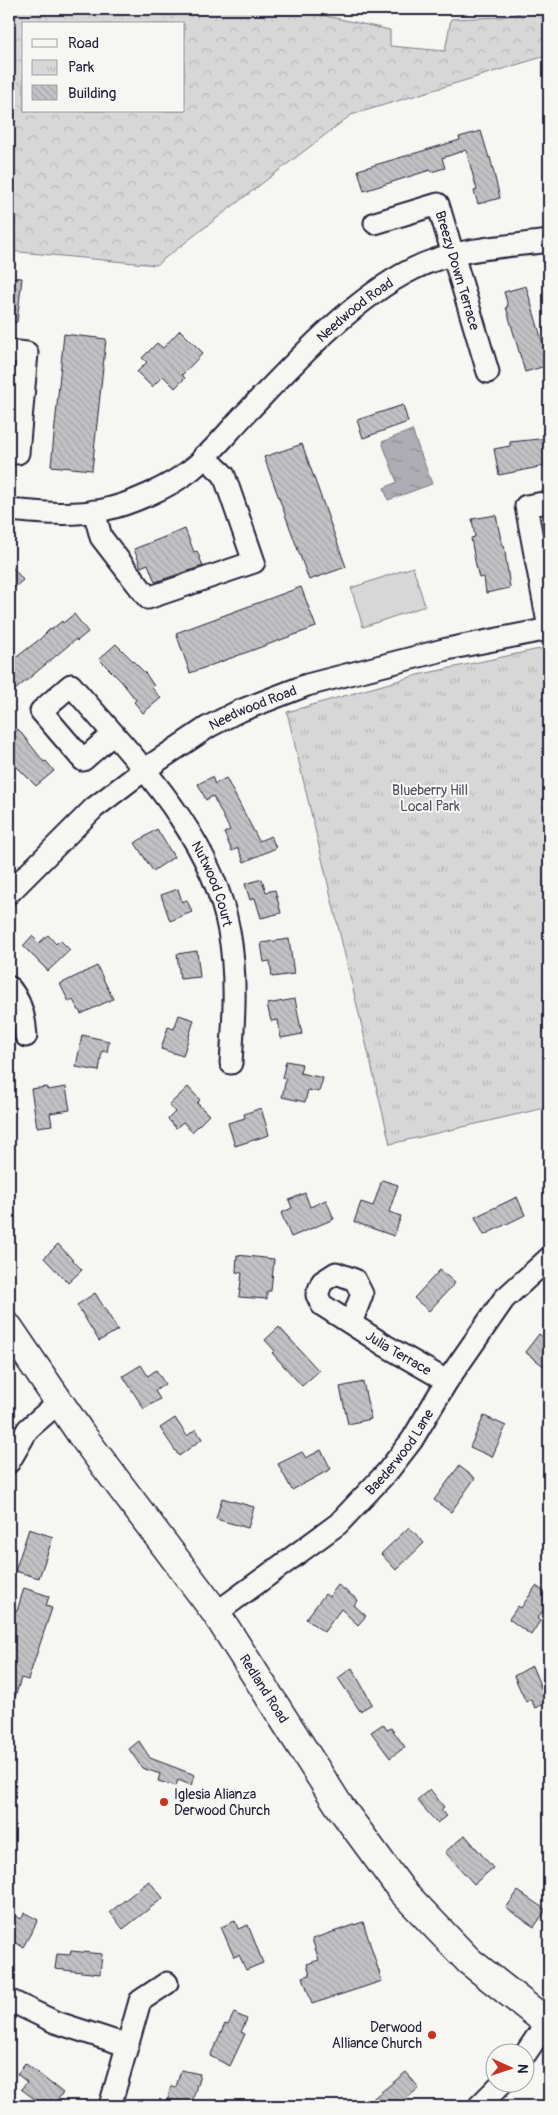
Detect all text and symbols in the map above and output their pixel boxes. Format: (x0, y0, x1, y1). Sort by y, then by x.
legend (22, 22, 185, 112)
text: Road (68, 34, 99, 53)
text: Park (68, 58, 95, 77)
text: Building (68, 84, 116, 103)
street label: Breezy Down Terrace (431, 209, 483, 332)
street label: Needwood Road (313, 274, 397, 346)
street label: Needwood Road (206, 682, 299, 734)
park label: Blueberry Hill Local Park (392, 782, 468, 815)
street label: Nutwood Court (188, 838, 236, 928)
street label: Julia Terrace (362, 1327, 434, 1379)
street label: Baederwood Lane (362, 1406, 437, 1499)
street label: Redland Road (236, 1651, 292, 1726)
place label: Iglesia Alianza Derwood Church (174, 1786, 270, 1819)
marker: Iglesia Alianza Derwood Church (158, 1796, 170, 1808)
place label: Derwood Alliance Church (332, 2019, 422, 2052)
marker: Derwood Alliance Church (426, 2029, 438, 2041)
north arrow (486, 2042, 536, 2092)
text: N (514, 2063, 531, 2074)

